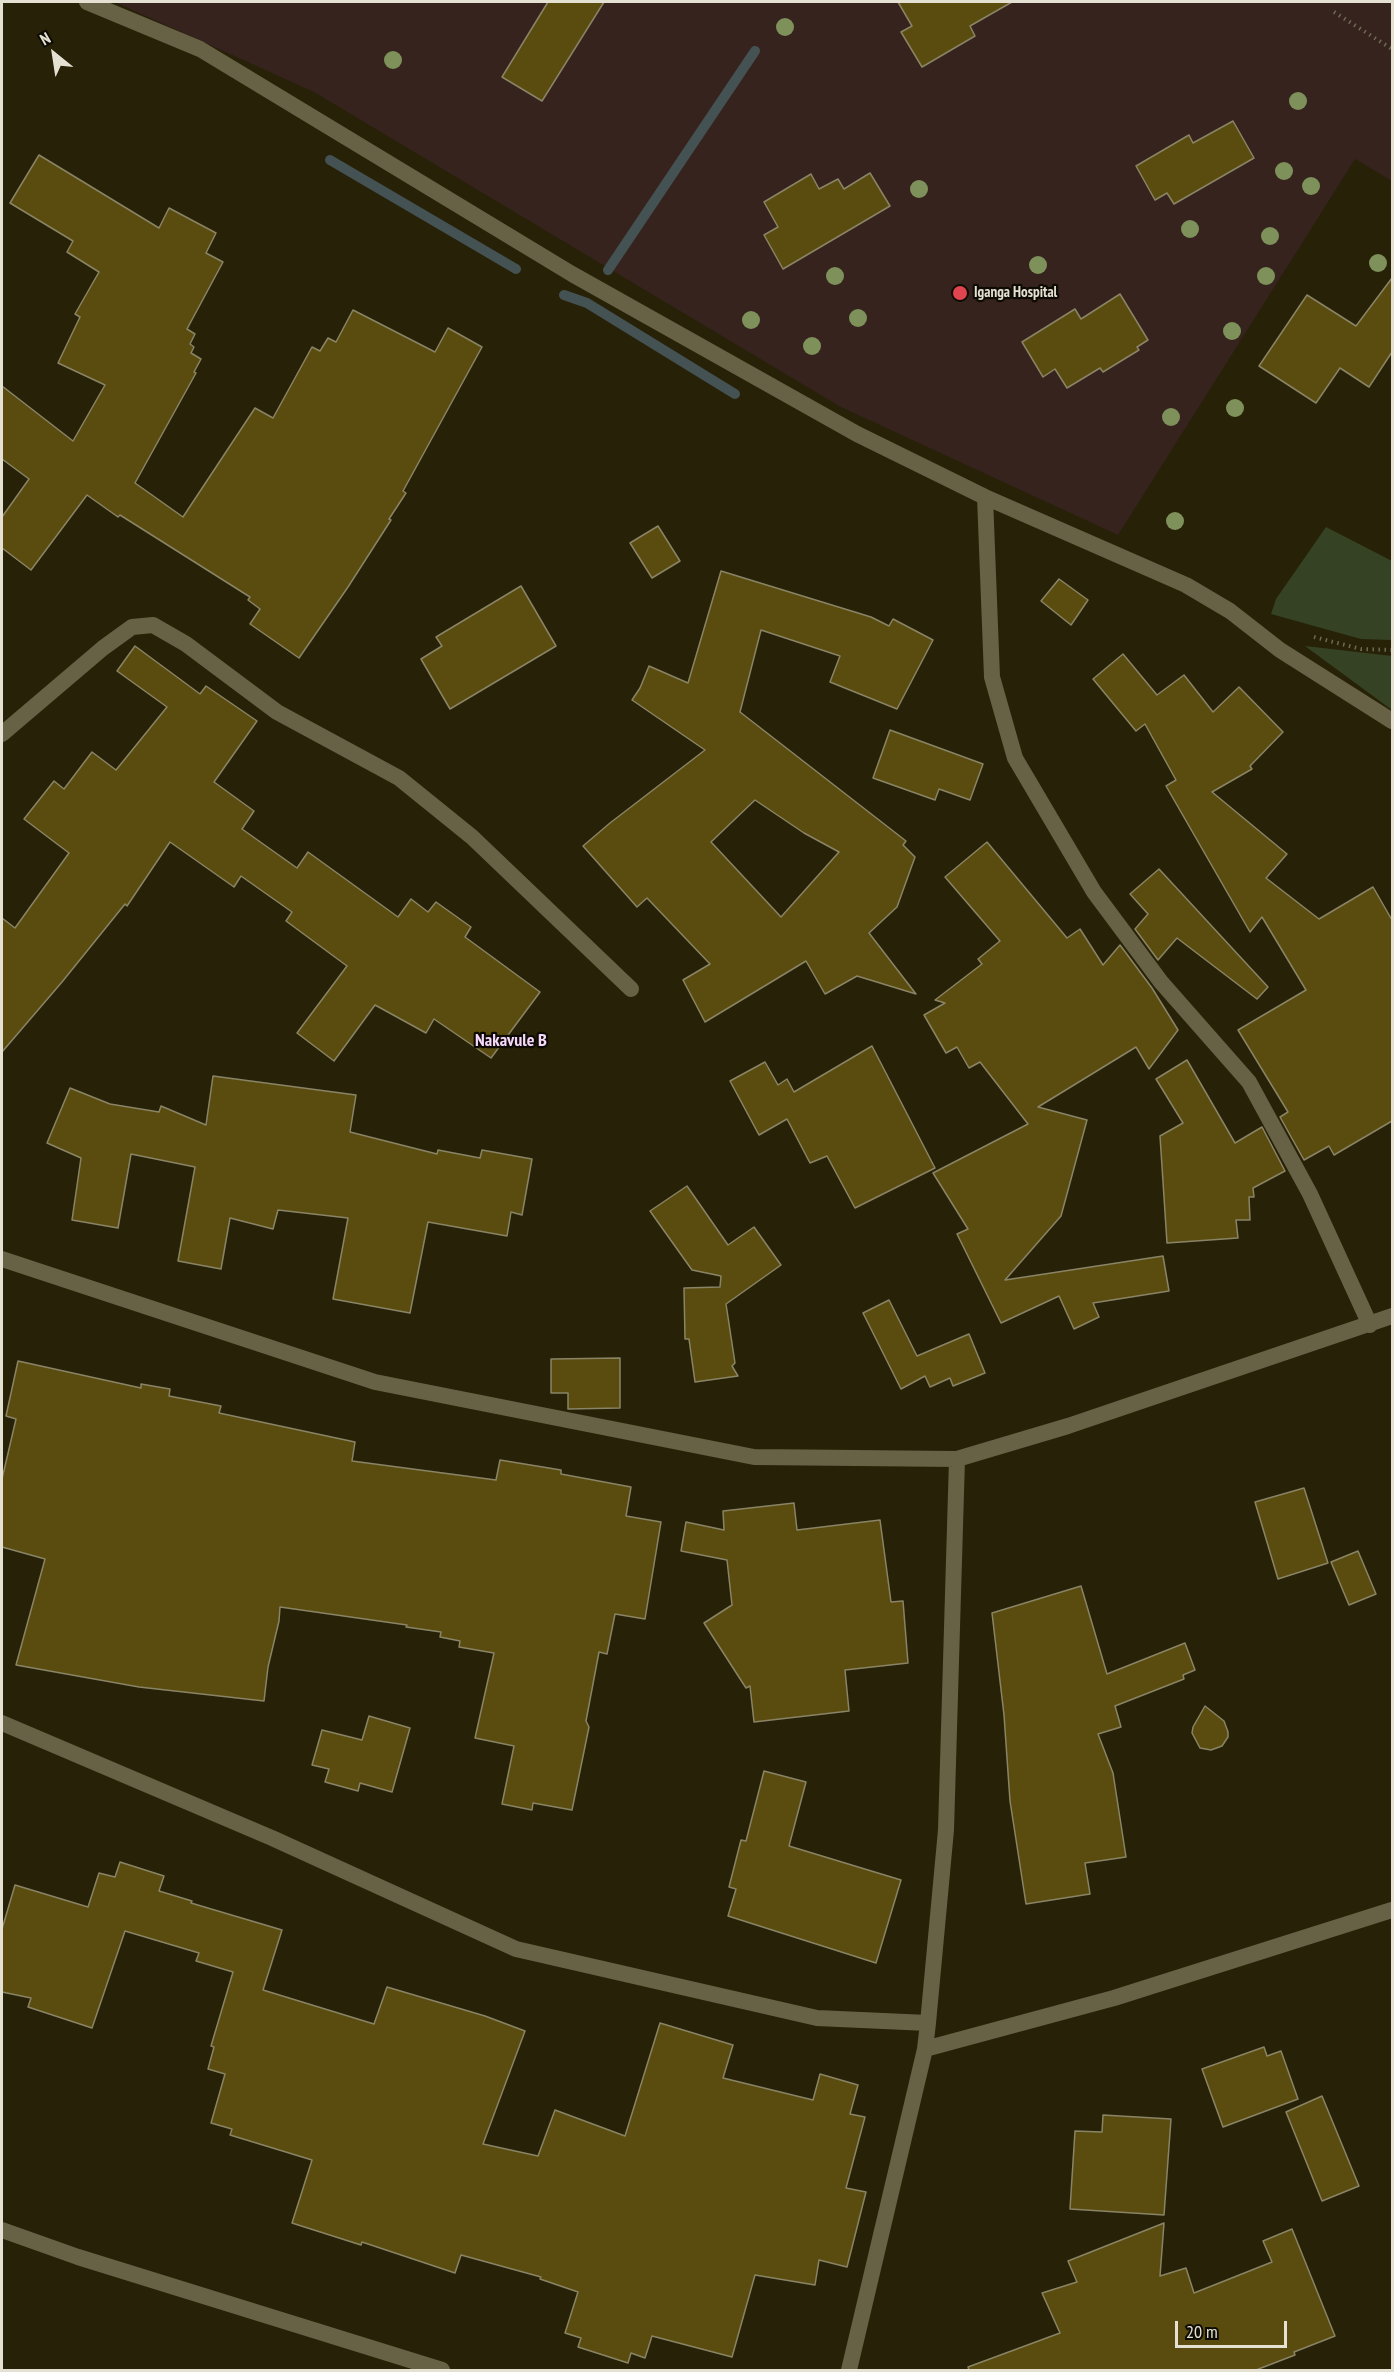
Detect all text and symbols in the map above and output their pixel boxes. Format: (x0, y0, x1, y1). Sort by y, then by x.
north arrow (24, 24, 84, 84)
text: N (36, 28, 54, 49)
marker: Iganga Hospital (951, 284, 969, 302)
place label: Iganga Hospital (974, 284, 1057, 302)
district label: Nakavule B (475, 1030, 547, 1052)
scale bar (1178, 2309, 1290, 2347)
text: 20 m (1186, 2320, 1218, 2343)

